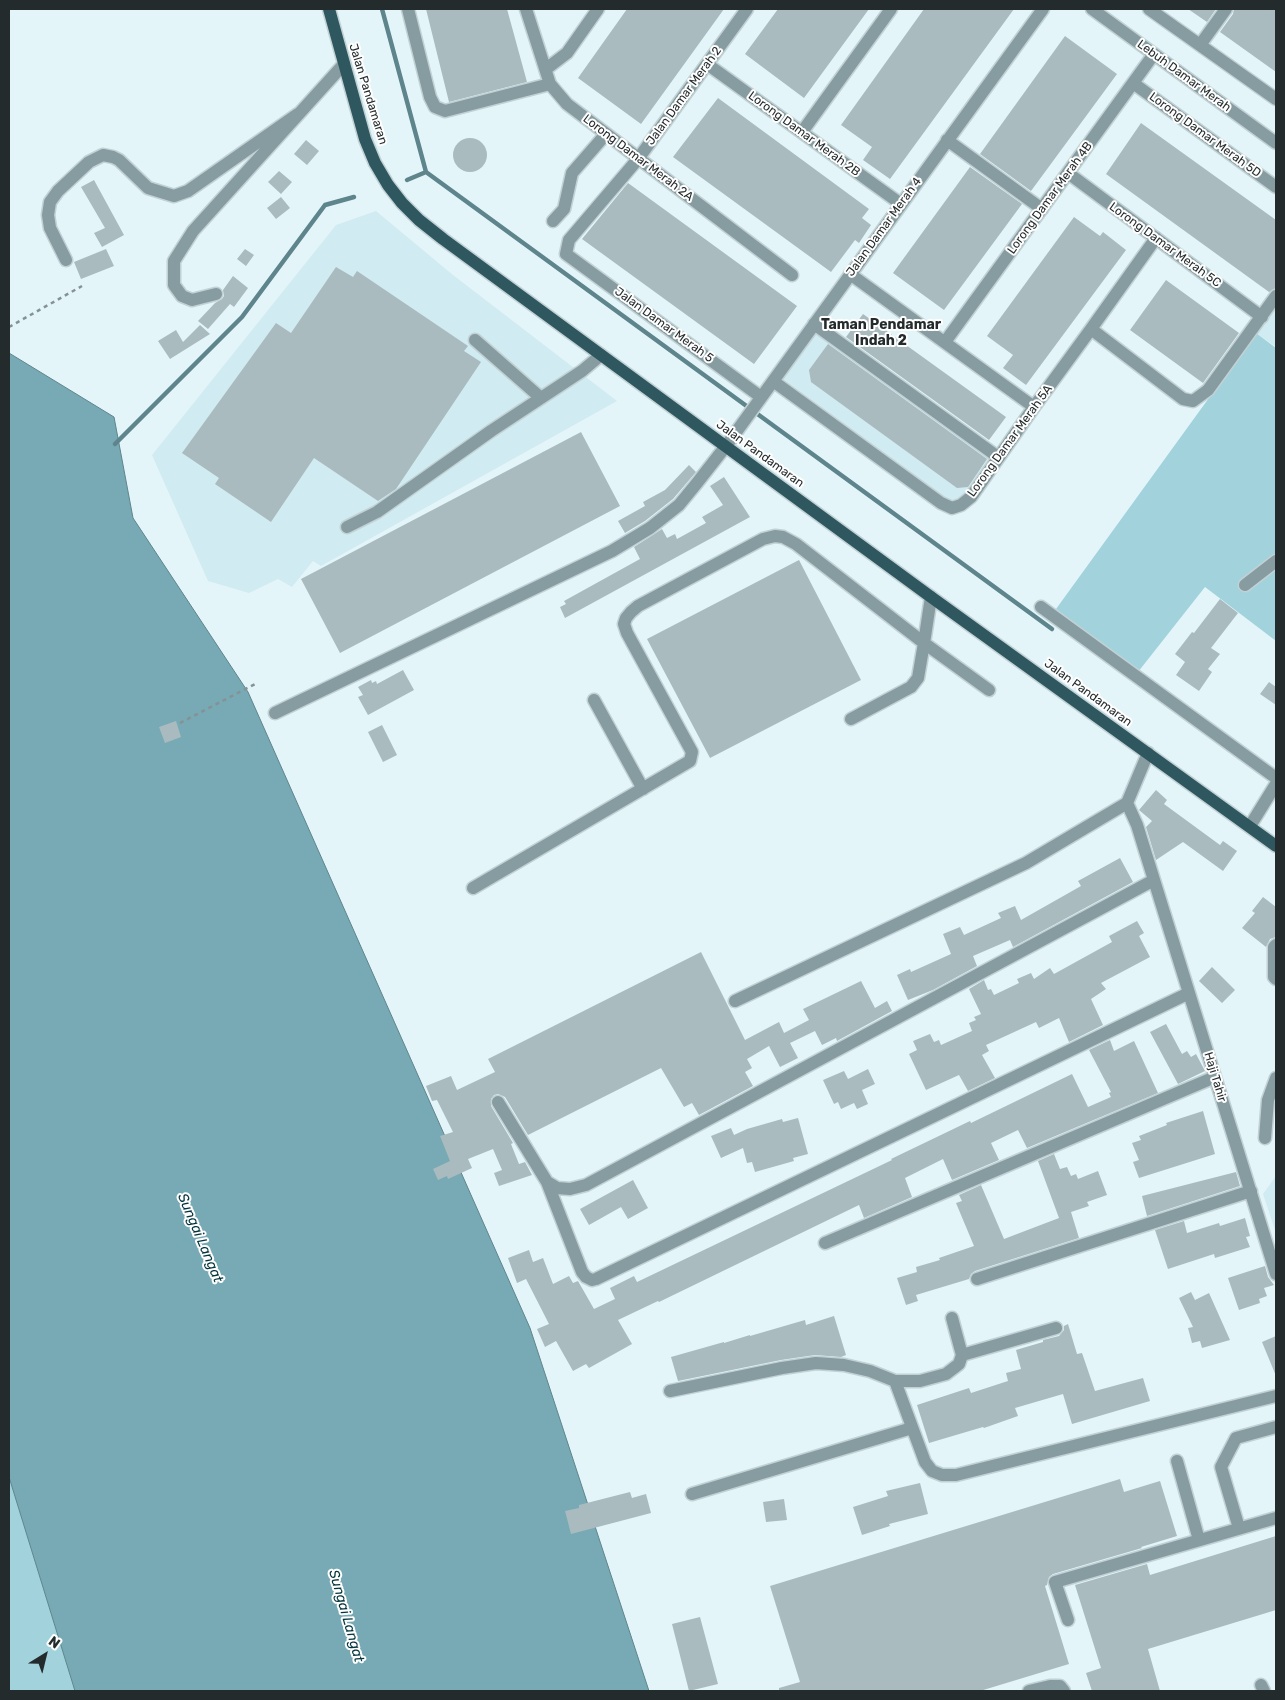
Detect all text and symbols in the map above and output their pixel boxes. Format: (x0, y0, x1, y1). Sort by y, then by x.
street label: Lebuh Damar Merah (1134, 37, 1234, 115)
street label: Jalan Pandamaran (346, 42, 390, 146)
street label: Jalan Damar Merah 2 (643, 44, 725, 148)
street label: Lorong Damar Merah 2B (745, 89, 863, 179)
street label: Lorong Damar Merah 5D (1146, 90, 1264, 180)
street label: Lorong Damar Merah 2A (580, 112, 696, 204)
street label: Lorong Damar Merah 4B (1005, 139, 1095, 257)
street label: Jalan Damar Merah 4 (843, 175, 925, 279)
street label: Lorong Damar Merah 5C (1106, 200, 1224, 290)
street label: Jalan Damar Merah 5 (612, 284, 716, 366)
district label: Taman Pendamar Indah 2 (821, 317, 941, 350)
street label: Lorong Damar Merah 5A (965, 382, 1055, 500)
street label: Jalan Pandamaran (713, 417, 807, 491)
street label: Jalan Pandamaran (1041, 656, 1135, 730)
street label: Haji Tahir (1201, 1050, 1229, 1104)
water label: Sungai Langat (174, 1191, 226, 1285)
water label: Sungai Langat (325, 1568, 367, 1664)
north arrow (20, 1630, 70, 1680)
text: N (45, 1633, 63, 1652)

